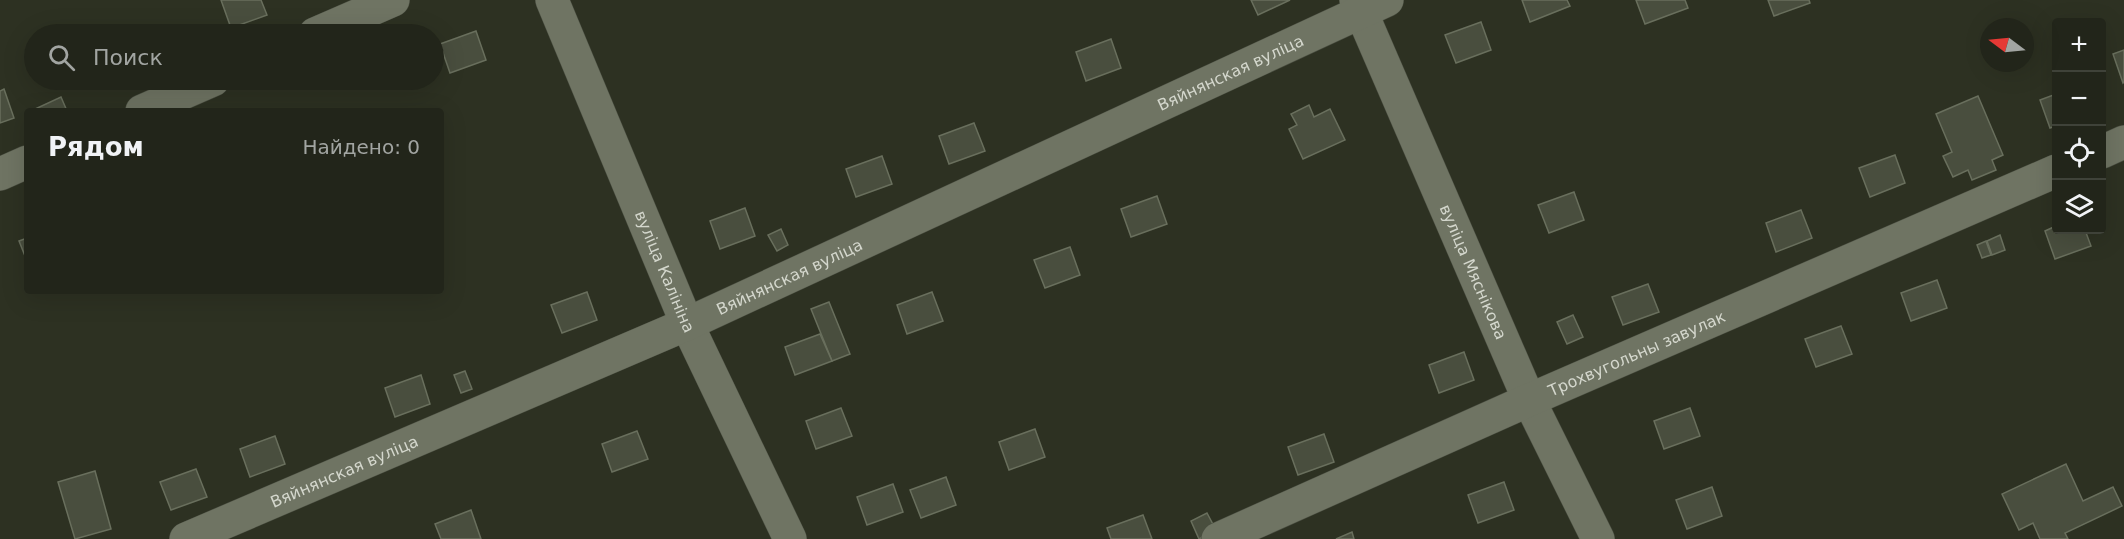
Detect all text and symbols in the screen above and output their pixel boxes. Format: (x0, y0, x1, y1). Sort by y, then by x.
north arrow (1980, 18, 2034, 72)
map controls (2052, 18, 2106, 234)
button: + (2052, 18, 2106, 72)
search box (24, 24, 444, 90)
street label: Вяйнянская вуліца (1155, 31, 1307, 115)
icon: search (45, 41, 78, 74)
text: Поиск (93, 45, 163, 70)
button: − (2052, 72, 2106, 126)
button: locate (2052, 126, 2106, 180)
text: Рядом (48, 132, 144, 162)
text: Найдено: 0 (302, 135, 420, 159)
button: layers (2052, 180, 2106, 234)
street label: вуліца Мяснікова (1435, 201, 1511, 342)
street label: вуліца Калініна (631, 208, 699, 336)
street label: Вяйнянская вуліца (714, 235, 866, 319)
street label: Трохвугольны завулак (1544, 307, 1729, 401)
street label: Вяйнянская вуліца (268, 432, 421, 512)

